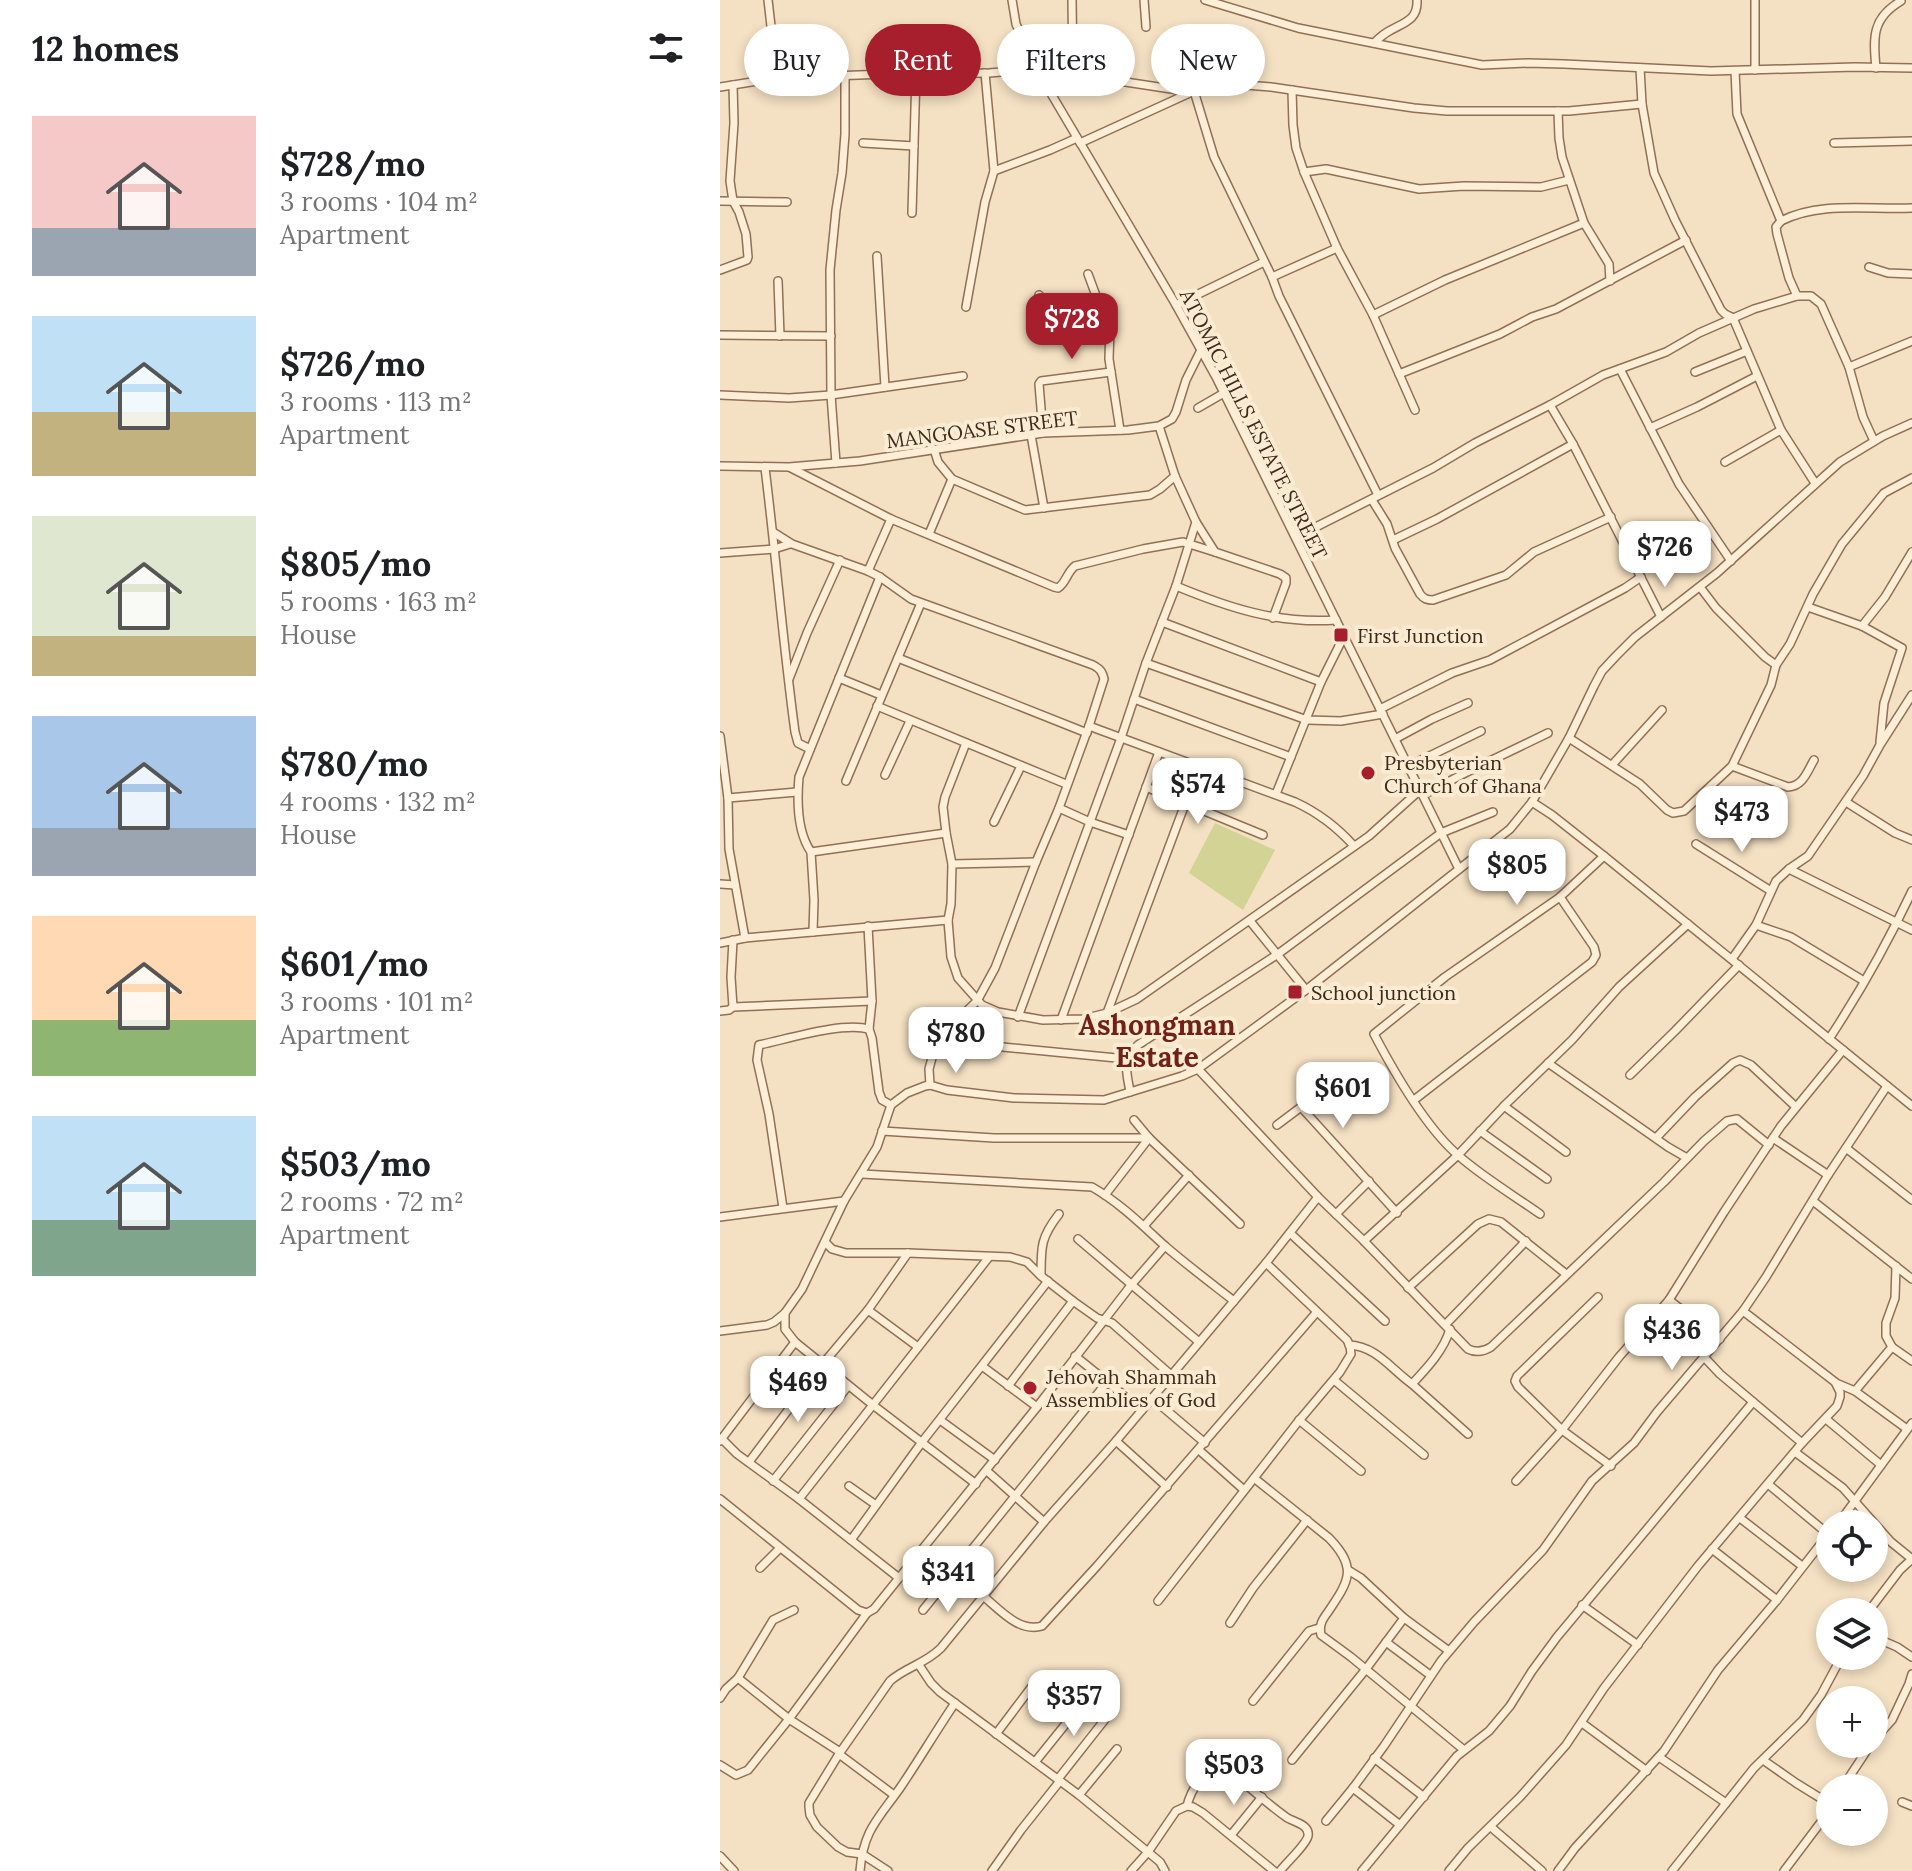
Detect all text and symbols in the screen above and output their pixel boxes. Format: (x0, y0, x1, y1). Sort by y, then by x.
chip: Buy (744, 24, 849, 96)
chip: Rent (865, 24, 981, 96)
chip: Filters (997, 24, 1135, 96)
chip: New (1151, 24, 1265, 96)
icon: filters (644, 26, 688, 70)
text: 12 homes (32, 27, 179, 70)
text: $728/mo (280, 142, 425, 185)
icon: home (96, 148, 192, 244)
text: 3 rooms · 104 m² (280, 185, 478, 218)
text: Apartment (280, 218, 410, 251)
street label: ATOMIC HILLS ESTATE STREET (1174, 284, 1333, 563)
pin: $728 (1025, 293, 1119, 361)
text: $728 (1044, 302, 1100, 335)
text: $726/mo (280, 342, 425, 385)
icon: home (96, 348, 192, 444)
text: 3 rooms · 113 m² (280, 385, 472, 418)
street label: MANGOASE STREET (885, 405, 1079, 453)
text: Apartment (280, 418, 410, 451)
pin: $726 (1618, 521, 1712, 589)
text: $726 (1637, 530, 1693, 563)
text: $805/mo (280, 542, 431, 585)
icon: home (96, 548, 192, 644)
text: 5 rooms · 163 m² (280, 585, 477, 618)
text: House (280, 618, 357, 651)
place label: First Junction (1357, 623, 1484, 648)
marker: First Junction (1332, 626, 1350, 644)
text: $780/mo (280, 742, 428, 785)
icon: home (96, 748, 192, 844)
place label: Presbyterian Church of Ghana (1384, 750, 1542, 798)
pin: $574 (1151, 758, 1245, 826)
marker: Presbyterian Church of Ghana (1359, 764, 1377, 782)
text: $574 (1170, 767, 1226, 800)
text: 4 rooms · 132 m² (280, 785, 476, 818)
pin: $473 (1695, 786, 1789, 854)
text: $473 (1714, 795, 1770, 828)
text: House (280, 818, 357, 851)
pin: $805 (1470, 839, 1564, 907)
text: $805 (1487, 848, 1547, 881)
text: $601/mo (280, 942, 428, 985)
icon: home (96, 948, 192, 1044)
place label: School junction (1311, 980, 1456, 1005)
marker: School junction (1286, 983, 1304, 1001)
text: 3 rooms · 101 m² (280, 985, 473, 1018)
pin: $780 (909, 1007, 1003, 1075)
district label: Ashongman Estate (1078, 1007, 1236, 1075)
text: $780 (927, 1016, 985, 1049)
text: Apartment (280, 1018, 410, 1051)
pin: $601 (1296, 1062, 1390, 1130)
text: $601 (1314, 1071, 1372, 1104)
text: $503/mo (280, 1142, 431, 1185)
icon: home (96, 1148, 192, 1244)
text: 2 rooms · 72 m² (280, 1185, 464, 1218)
text: Apartment (280, 1218, 410, 1251)
pin: $436 (1625, 1304, 1719, 1372)
text: $436 (1642, 1313, 1702, 1346)
pin: $469 (751, 1356, 845, 1424)
place label: Jehovah Shammah Assemblies of God (1045, 1364, 1217, 1412)
text: $469 (768, 1365, 828, 1398)
marker: Jehovah Shammah Assemblies of God (1021, 1379, 1039, 1397)
map controls (1816, 1510, 1888, 1846)
button: locate (1816, 1510, 1888, 1582)
pin: $341 (901, 1546, 995, 1614)
text: $341 (921, 1555, 975, 1588)
button: layers (1816, 1598, 1888, 1670)
pin: $357 (1027, 1670, 1121, 1738)
text: $357 (1046, 1679, 1102, 1712)
button: + (1816, 1686, 1888, 1758)
pin: $503 (1187, 1739, 1281, 1807)
text: $503 (1204, 1748, 1264, 1781)
button: − (1816, 1774, 1888, 1846)

